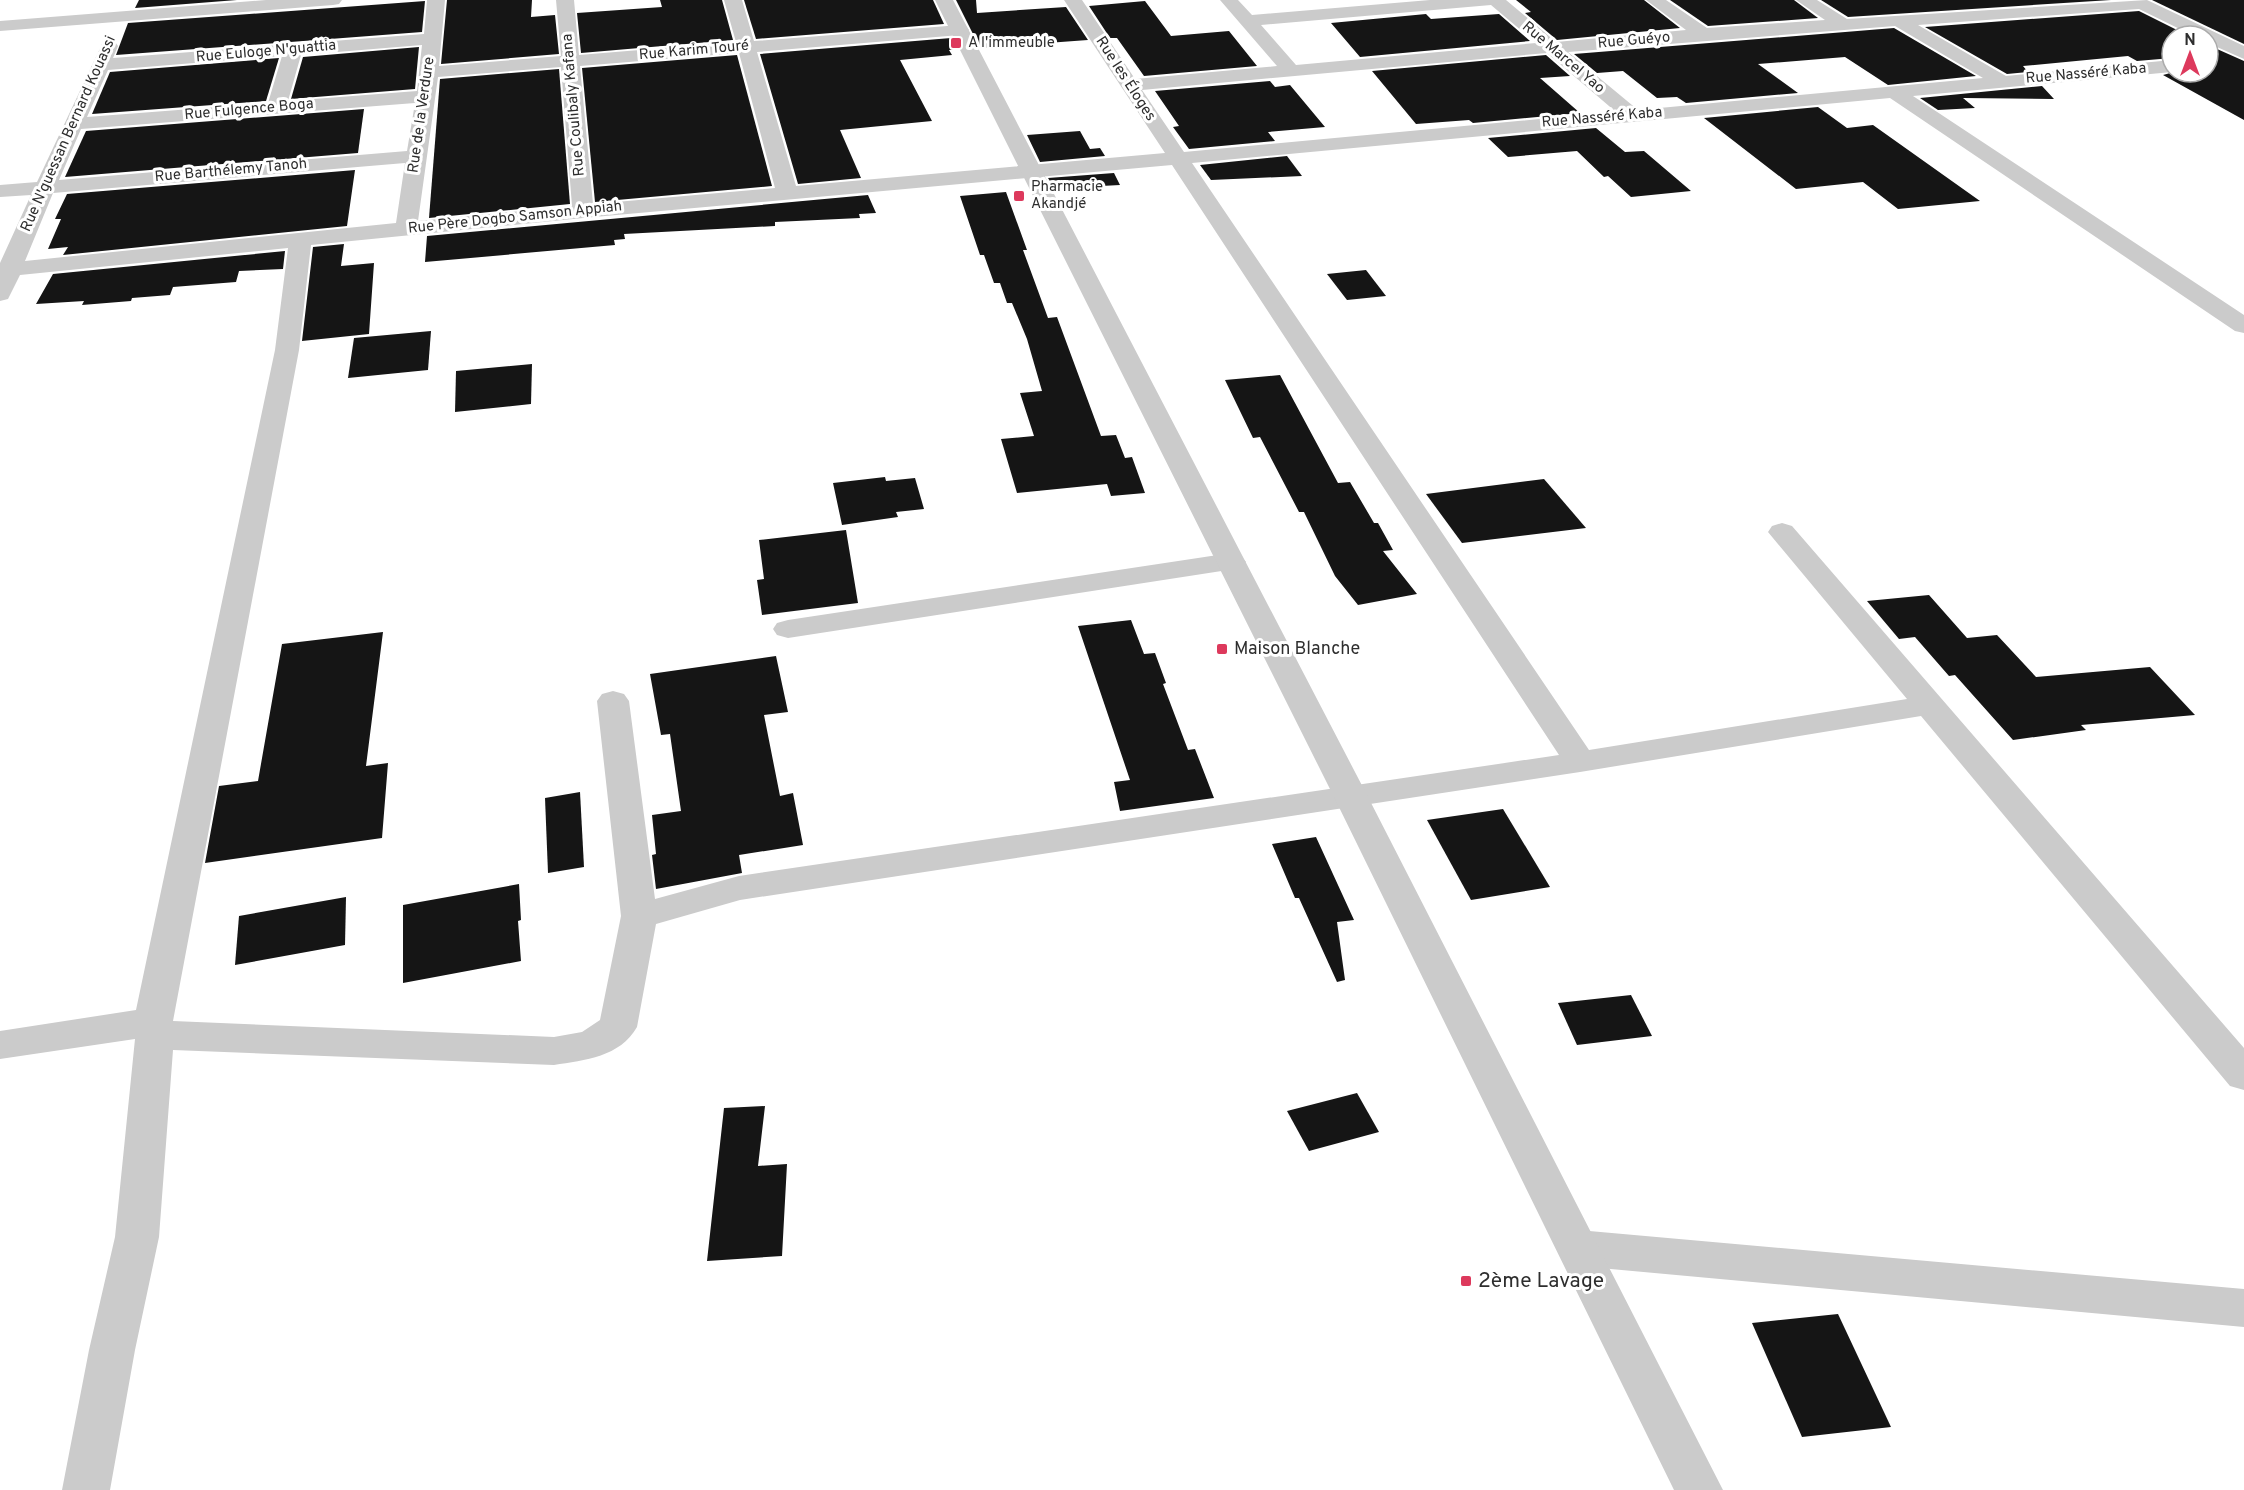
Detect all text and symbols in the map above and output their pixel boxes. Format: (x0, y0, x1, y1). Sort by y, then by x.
street label: Rue Marcel Yao (1518, 18, 1608, 98)
north arrow (2160, 24, 2220, 84)
street label: Rue Guéyo (1597, 28, 1671, 54)
text: N (2184, 31, 2196, 51)
street label: Rue N'guessan Bernard Kouassi (17, 33, 121, 235)
street label: Rue Coulibaly Kafana (558, 33, 590, 177)
street label: Rue les Éloges (1091, 33, 1160, 125)
place label: A l'immeuble (968, 34, 1055, 53)
street label: Rue Euloge N'guattia (195, 36, 337, 68)
marker: A l'immeuble (949, 36, 963, 50)
street label: Rue Karim Touré (638, 37, 750, 65)
street label: Rue de la Verdure (404, 56, 440, 174)
street label: Rue Nasséré Kaba (2025, 59, 2147, 89)
street label: Rue Fulgence Boga (184, 95, 314, 125)
street label: Rue Nasséré Kaba (1541, 103, 1663, 133)
street label: Rue Barthélemy Tanoh (154, 155, 308, 187)
place label: Pharmacie Akandjé (1031, 178, 1103, 214)
marker: Pharmacie Akandjé (1012, 189, 1026, 203)
street label: Rue Père Dogbo Samson Appiah (407, 197, 623, 239)
place label: Maison Blanche (1234, 638, 1360, 661)
marker: Maison Blanche (1215, 642, 1229, 656)
place label: 2ème Lavage (1478, 1268, 1604, 1295)
marker: 2ème Lavage (1459, 1274, 1473, 1288)

